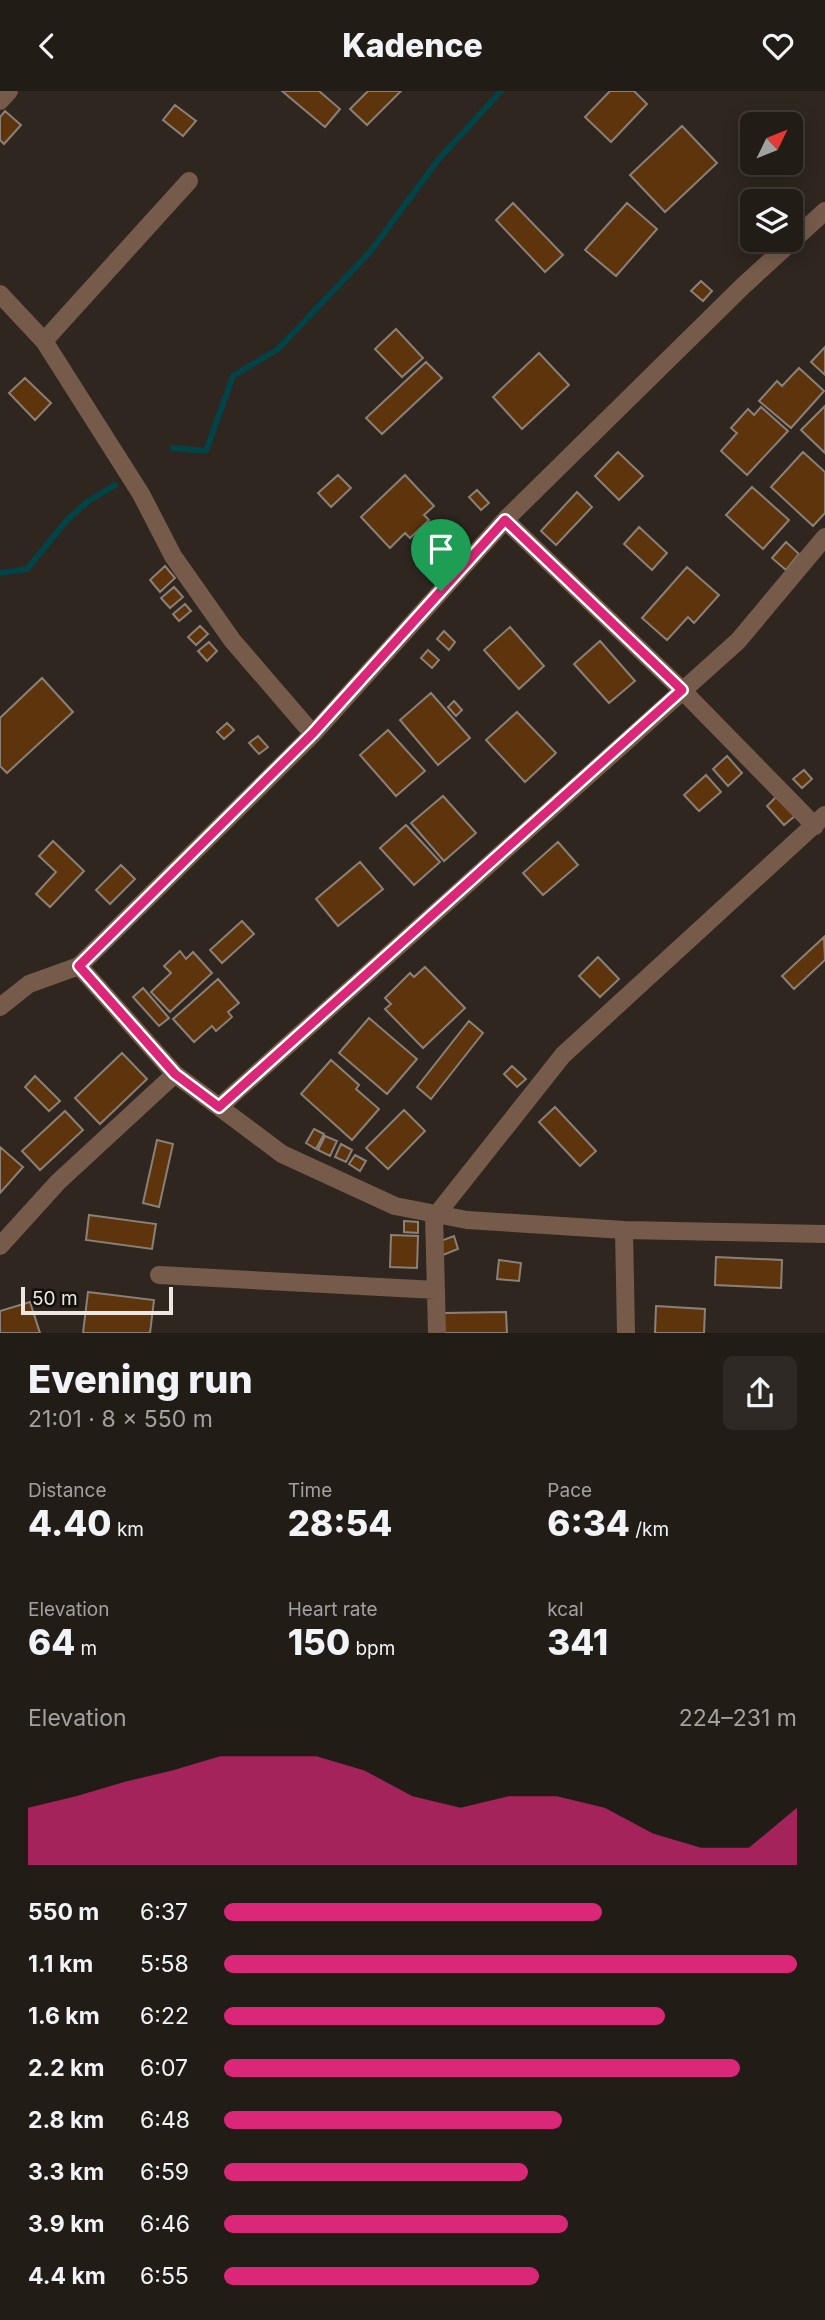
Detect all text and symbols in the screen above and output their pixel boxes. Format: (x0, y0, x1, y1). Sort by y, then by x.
text: Kadence (342, 26, 483, 65)
icon: back (28, 27, 66, 65)
icon: heart (759, 27, 797, 65)
north arrow (740, 112, 803, 175)
map controls (740, 112, 803, 252)
button: layers (740, 189, 803, 252)
pin (411, 519, 471, 591)
icon: arrive (422, 530, 460, 568)
scale bar (21, 1284, 173, 1316)
text: 50 m (32, 1287, 78, 1310)
text: Evening run (28, 1356, 253, 1402)
button: share (723, 1356, 797, 1430)
text: 21:01 · 8 × 550 m (28, 1405, 213, 1433)
text: Distance (28, 1479, 106, 1502)
text: Time (288, 1479, 332, 1502)
text: Pace (547, 1479, 592, 1502)
text: 4.40 (28, 1502, 112, 1544)
text: 28:54 (288, 1502, 392, 1544)
text: 6:34 (547, 1502, 630, 1544)
text: km (112, 1518, 144, 1541)
text: /km (630, 1518, 669, 1541)
text: Elevation (28, 1598, 109, 1621)
text: Heart rate (288, 1598, 378, 1621)
text: kcal (547, 1598, 584, 1621)
text: 64 (28, 1621, 75, 1663)
text: 150 (288, 1621, 350, 1663)
text: 341 (547, 1621, 608, 1663)
text: m (75, 1637, 97, 1660)
text: bpm (350, 1637, 395, 1660)
text: Elevation (28, 1704, 127, 1732)
text: 224–231 m (679, 1704, 797, 1732)
text: 550 m (28, 1898, 99, 1926)
text: 6:37 (140, 1898, 188, 1926)
text: 1.1 km (28, 1950, 93, 1978)
text: 5:58 (140, 1950, 189, 1978)
text: 1.6 km (28, 2002, 100, 2030)
text: 6:22 (140, 2002, 189, 2030)
text: 2.2 km (28, 2054, 104, 2082)
text: 6:07 (140, 2054, 188, 2082)
text: 2.8 km (28, 2106, 104, 2134)
text: 6:48 (140, 2106, 190, 2134)
text: 3.3 km (28, 2158, 104, 2186)
text: 6:59 (140, 2158, 189, 2186)
text: 3.9 km (28, 2210, 104, 2238)
text: 6:46 (140, 2210, 190, 2238)
text: 4.4 km (28, 2262, 106, 2290)
text: 6:55 (140, 2262, 189, 2290)

